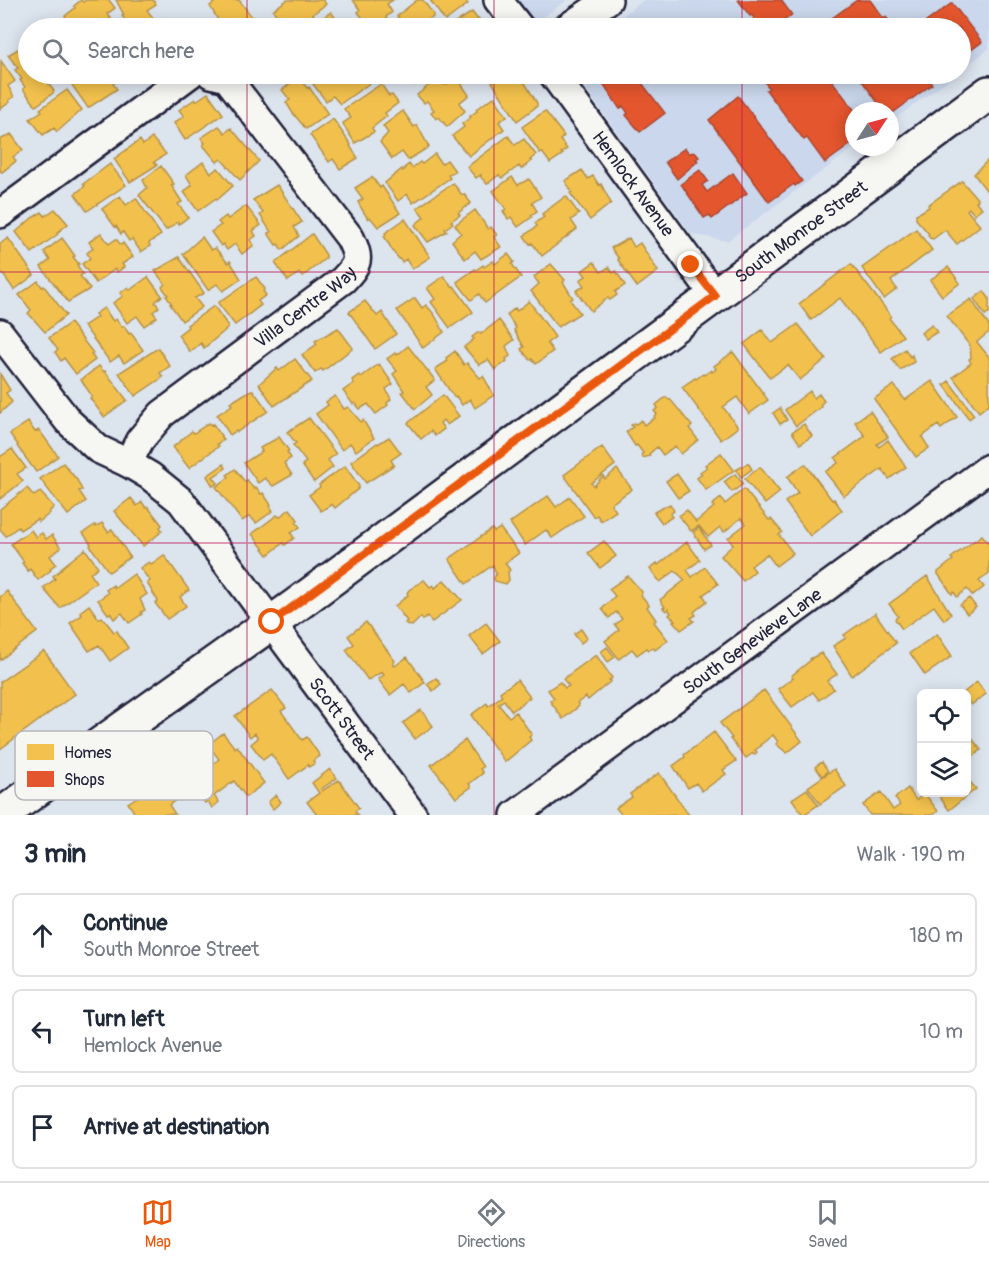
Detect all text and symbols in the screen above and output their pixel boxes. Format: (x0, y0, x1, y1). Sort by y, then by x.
search box (18, 18, 971, 84)
icon: search (39, 35, 72, 68)
text: Search here (87, 37, 194, 65)
north arrow (845, 102, 899, 156)
street label: Hemlock Avenue (587, 127, 679, 242)
street label: South Monroe Street (731, 175, 873, 289)
route end (677, 251, 703, 277)
street label: Villa Centre Way (250, 262, 362, 354)
street label: South Genevieve Lane (679, 583, 827, 700)
route start (258, 608, 284, 634)
street label: Scott Street (303, 673, 380, 765)
map controls (917, 689, 971, 797)
button: locate (917, 689, 971, 743)
legend (15, 731, 213, 800)
text: Homes (64, 743, 112, 763)
button: layers (917, 743, 971, 797)
text: Shops (64, 770, 104, 790)
text: 3 min (24, 838, 86, 870)
text: Walk · 190 m (857, 842, 965, 867)
text: Continue (83, 909, 167, 937)
icon: ahead (26, 919, 59, 952)
text: 180 m (909, 923, 963, 948)
text: South Monroe Street (83, 937, 259, 962)
text: Turn left (83, 1005, 165, 1033)
icon: left (26, 1015, 59, 1048)
text: 10 m (919, 1019, 963, 1044)
text: Hemlock Avenue (83, 1033, 222, 1058)
icon: arrive (26, 1111, 59, 1144)
text: Arrive at destination (83, 1113, 269, 1141)
tab: Map (141, 1196, 174, 1252)
tab: Directions (457, 1196, 525, 1252)
tab: Saved (808, 1196, 848, 1252)

